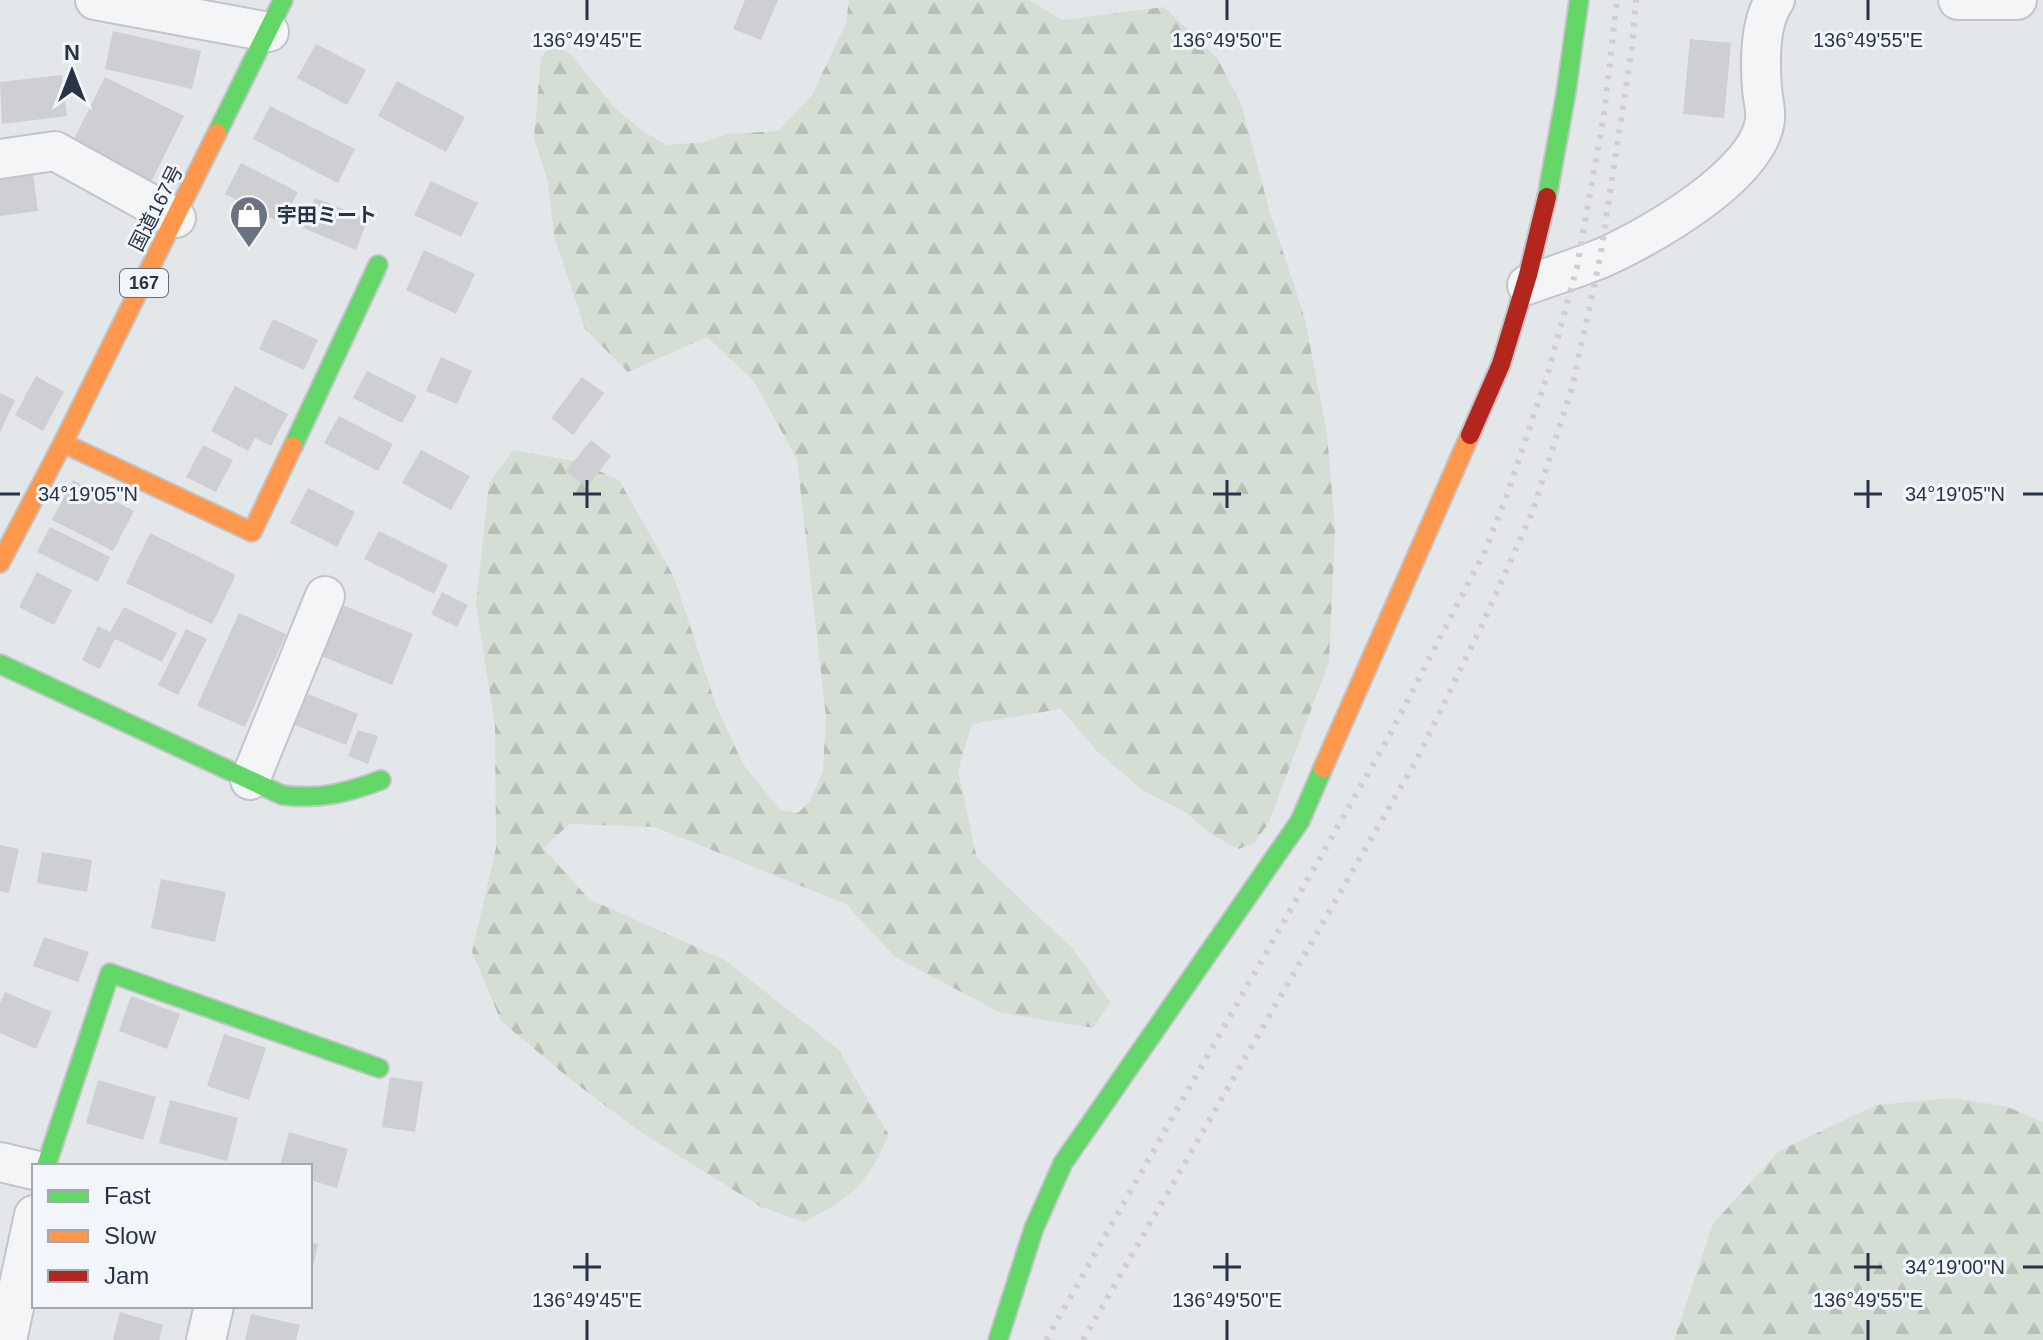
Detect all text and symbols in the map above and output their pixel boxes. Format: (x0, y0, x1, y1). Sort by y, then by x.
text: 136°49'45"E (532, 29, 642, 51)
text: 136°49'50"E (1172, 29, 1282, 51)
text: 136°49'55"E (1813, 29, 1923, 51)
north arrow (32, 32, 112, 112)
text: N (64, 40, 80, 65)
street label: 国道167号 (125, 161, 187, 255)
shop icon: 宇田ミート (228, 194, 270, 249)
place label: 宇田ミート (277, 204, 377, 226)
road number: 167 (120, 269, 168, 297)
text: 34°19'05"N (38, 483, 138, 505)
text: 34°19'05"N (1905, 483, 2005, 505)
legend (32, 1164, 312, 1308)
text: Fast (104, 1182, 151, 1209)
text: Slow (104, 1222, 157, 1249)
text: 34°19'00"N (1905, 1256, 2005, 1278)
text: Jam (104, 1262, 149, 1289)
text: 136°49'45"E (532, 1289, 642, 1311)
text: 136°49'50"E (1172, 1289, 1282, 1311)
text: 136°49'55"E (1813, 1289, 1923, 1311)

